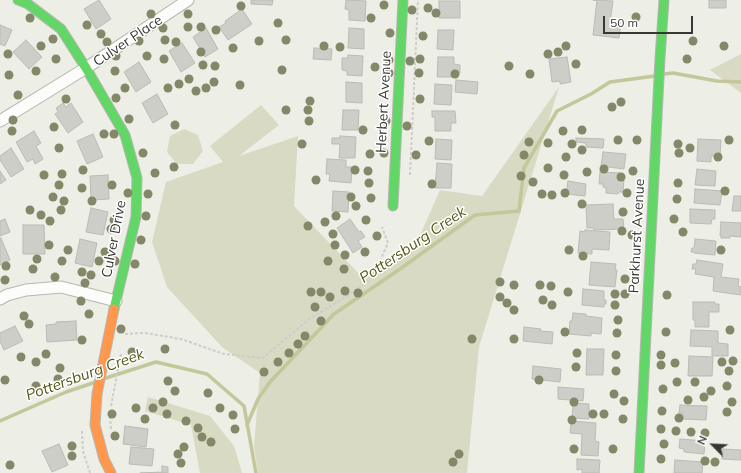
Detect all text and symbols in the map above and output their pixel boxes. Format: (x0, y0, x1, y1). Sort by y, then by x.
scale bar (605, 8, 695, 34)
street label: Culver Place (90, 12, 166, 70)
text: 50 m (610, 15, 638, 30)
street label: Herbert Avenue (373, 51, 395, 153)
street label: Parkhurst Avenue (626, 178, 648, 294)
street label: Culver Drive (98, 199, 130, 279)
water label: Pottersburg Creek (356, 203, 470, 287)
water label: Pottersburg Creek (23, 345, 147, 405)
north arrow (693, 425, 733, 465)
text: N (694, 433, 710, 447)

